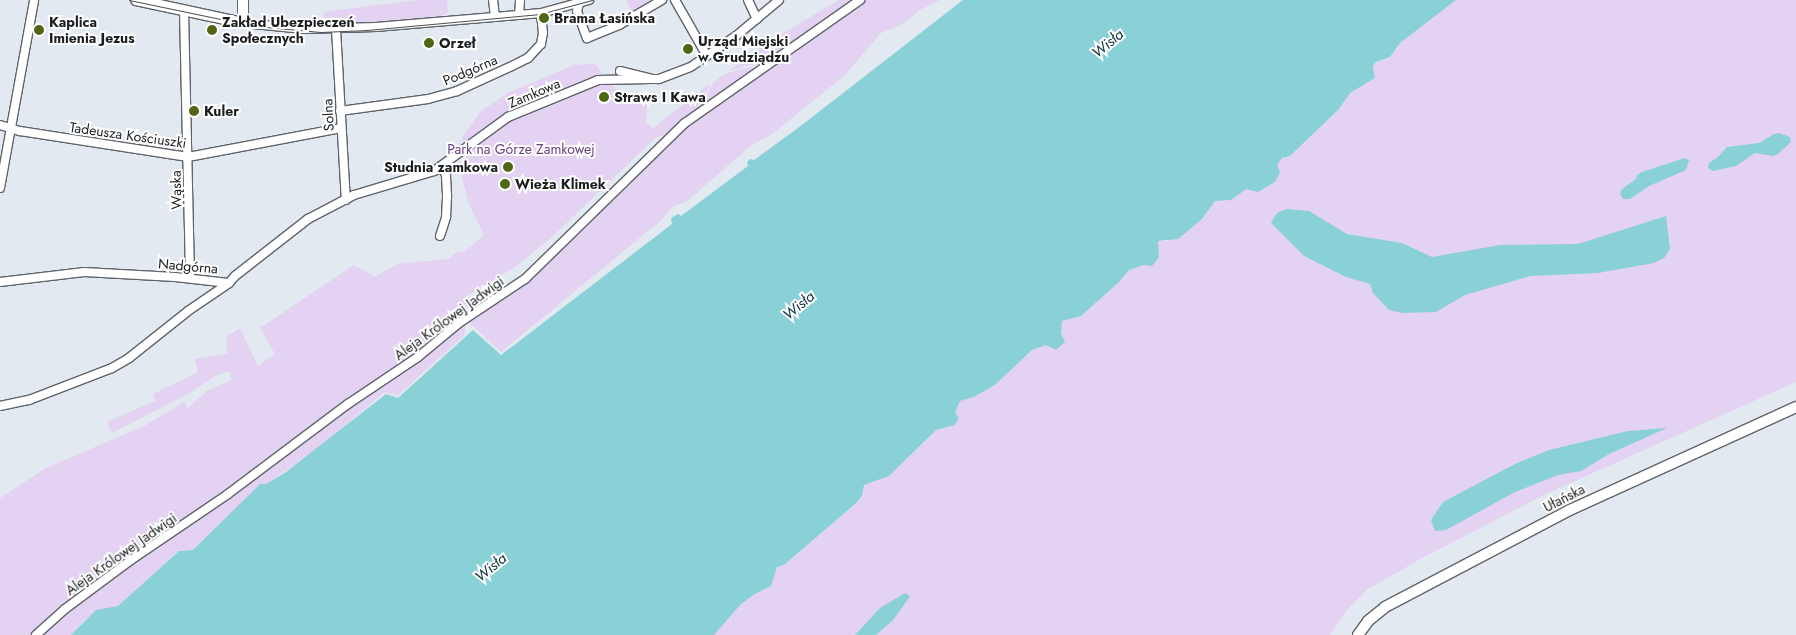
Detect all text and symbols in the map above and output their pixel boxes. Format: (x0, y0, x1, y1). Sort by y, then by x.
place label: Brama Łasińska (554, 10, 655, 26)
marker: Brama Łasińska (538, 12, 550, 24)
place label: Kaplica Imienia Jezus (49, 14, 135, 46)
place label: Zakład Ubezpieczeń Społecznych (222, 14, 355, 46)
marker: Kaplica Imienia Jezus (33, 24, 45, 36)
marker: Zakład Ubezpieczeń Społecznych (206, 24, 218, 36)
water label: Wisła (1089, 26, 1127, 62)
place label: Urząd Miejski w Grudziądzu (698, 33, 789, 65)
place label: Orzeł (439, 35, 476, 51)
marker: Orzeł (423, 37, 435, 49)
marker: Urząd Miejski w Grudziądzu (682, 43, 694, 55)
street label: Podgórna (440, 51, 500, 89)
street label: Zamkowa (505, 75, 563, 111)
place label: Straws I Kawa (614, 89, 706, 105)
marker: Straws I Kawa (598, 91, 610, 103)
street label: Solna (319, 98, 337, 132)
place label: Kuler (204, 103, 239, 119)
marker: Kuler (188, 105, 200, 117)
street label: Tadeusza Kościuszki (69, 118, 187, 152)
park label: Park na Górze Zamkowej (447, 141, 595, 157)
place label: Studnia zamkowa (384, 159, 498, 175)
marker: Studnia zamkowa (502, 161, 514, 173)
street label: Wąska (167, 170, 185, 210)
place label: Wieża Klimek (515, 176, 606, 192)
marker: Wieża Klimek (499, 178, 511, 190)
street label: Nadgórna (157, 255, 219, 277)
street label: Aleja Królowej Jadwigi (391, 272, 507, 364)
water label: Wisła (780, 288, 818, 324)
street label: Ułańska (1540, 480, 1588, 516)
street label: Aleja Królowej Jadwigi (62, 509, 180, 599)
water label: Wisła (472, 550, 510, 586)

